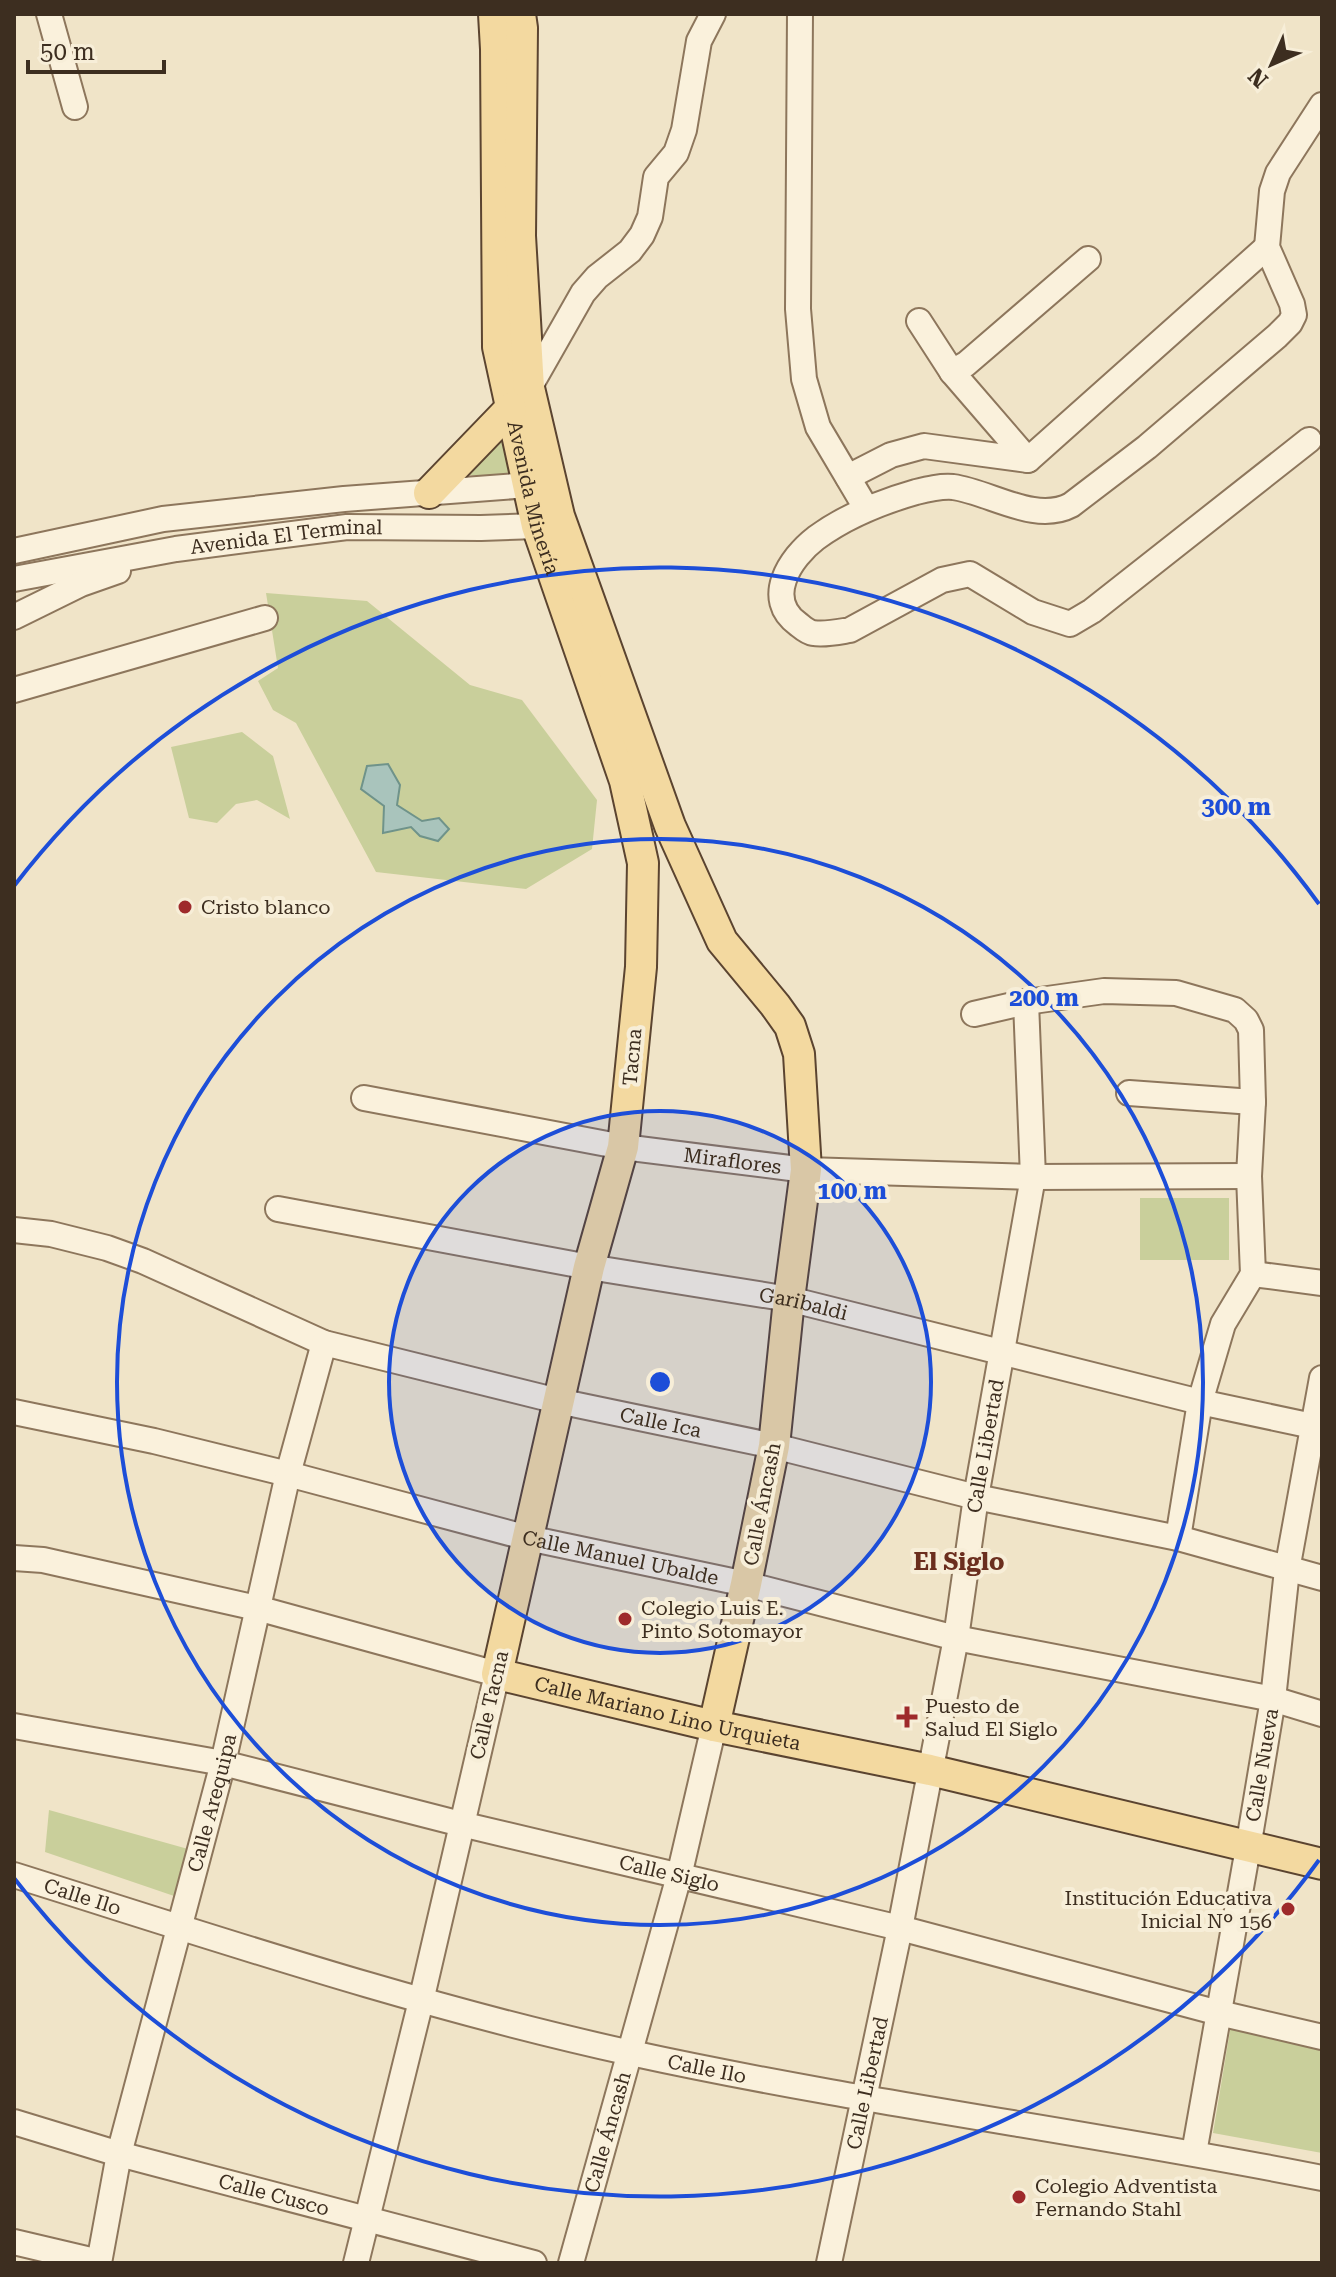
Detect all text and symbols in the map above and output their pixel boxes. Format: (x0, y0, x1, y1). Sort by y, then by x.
scale bar (28, 24, 164, 74)
north arrow (1232, 24, 1312, 104)
text: 50 m (40, 38, 95, 66)
text: N (1243, 63, 1273, 93)
street label: Avenida Minería (502, 418, 565, 578)
street label: Avenida El Terminal (189, 515, 383, 559)
text: 300 m (1201, 793, 1271, 821)
place label: Cristo blanco (201, 895, 331, 919)
marker: Cristo blanco (176, 898, 194, 916)
text: 200 m (1009, 984, 1079, 1012)
street label: Tacna (618, 1027, 646, 1087)
street label: Miraflores (682, 1143, 783, 1179)
text: 100 m (817, 1177, 887, 1205)
street label: Garibaldi (757, 1282, 850, 1325)
centre of rings (646, 1368, 674, 1396)
street label: Calle Libertad (962, 1377, 1009, 1515)
street label: Calle Ica (618, 1402, 704, 1443)
street label: Calle Áncash (738, 1440, 786, 1568)
street label: Calle Manuel Ubalde (520, 1525, 721, 1590)
district label: El Siglo (914, 1548, 1004, 1576)
place label: Colegio Luis E. Pinto Sotomayor (641, 1596, 803, 1643)
marker: Colegio Luis E. Pinto Sotomayor (616, 1610, 634, 1628)
street label: Calle Tacna (465, 1648, 513, 1762)
street label: Calle Mariano Lino Urquieta (532, 1671, 803, 1755)
place label: Puesto de Salud El Siglo (925, 1694, 1058, 1741)
marker: Puesto de Salud El Siglo (896, 1706, 918, 1728)
street label: Calle Nueva (1241, 1706, 1283, 1823)
street label: Calle Arequipa (182, 1731, 241, 1875)
street label: Calle Siglo (617, 1850, 722, 1897)
street label: Calle Ilo (41, 1873, 124, 1920)
place label: Institución Educativa Inicial Nº 156 (1065, 1886, 1272, 1933)
marker: Institución Educativa Inicial Nº 156 (1279, 1900, 1297, 1918)
street label: Calle Libertad (841, 2014, 893, 2152)
street label: Calle Ilo (666, 2049, 748, 2088)
street label: Calle Áncash (579, 2069, 636, 2195)
street label: Calle Cusco (216, 2169, 332, 2221)
place label: Colegio Adventista Fernando Stahl (1035, 2174, 1218, 2221)
marker: Colegio Adventista Fernando Stahl (1010, 2188, 1028, 2206)

